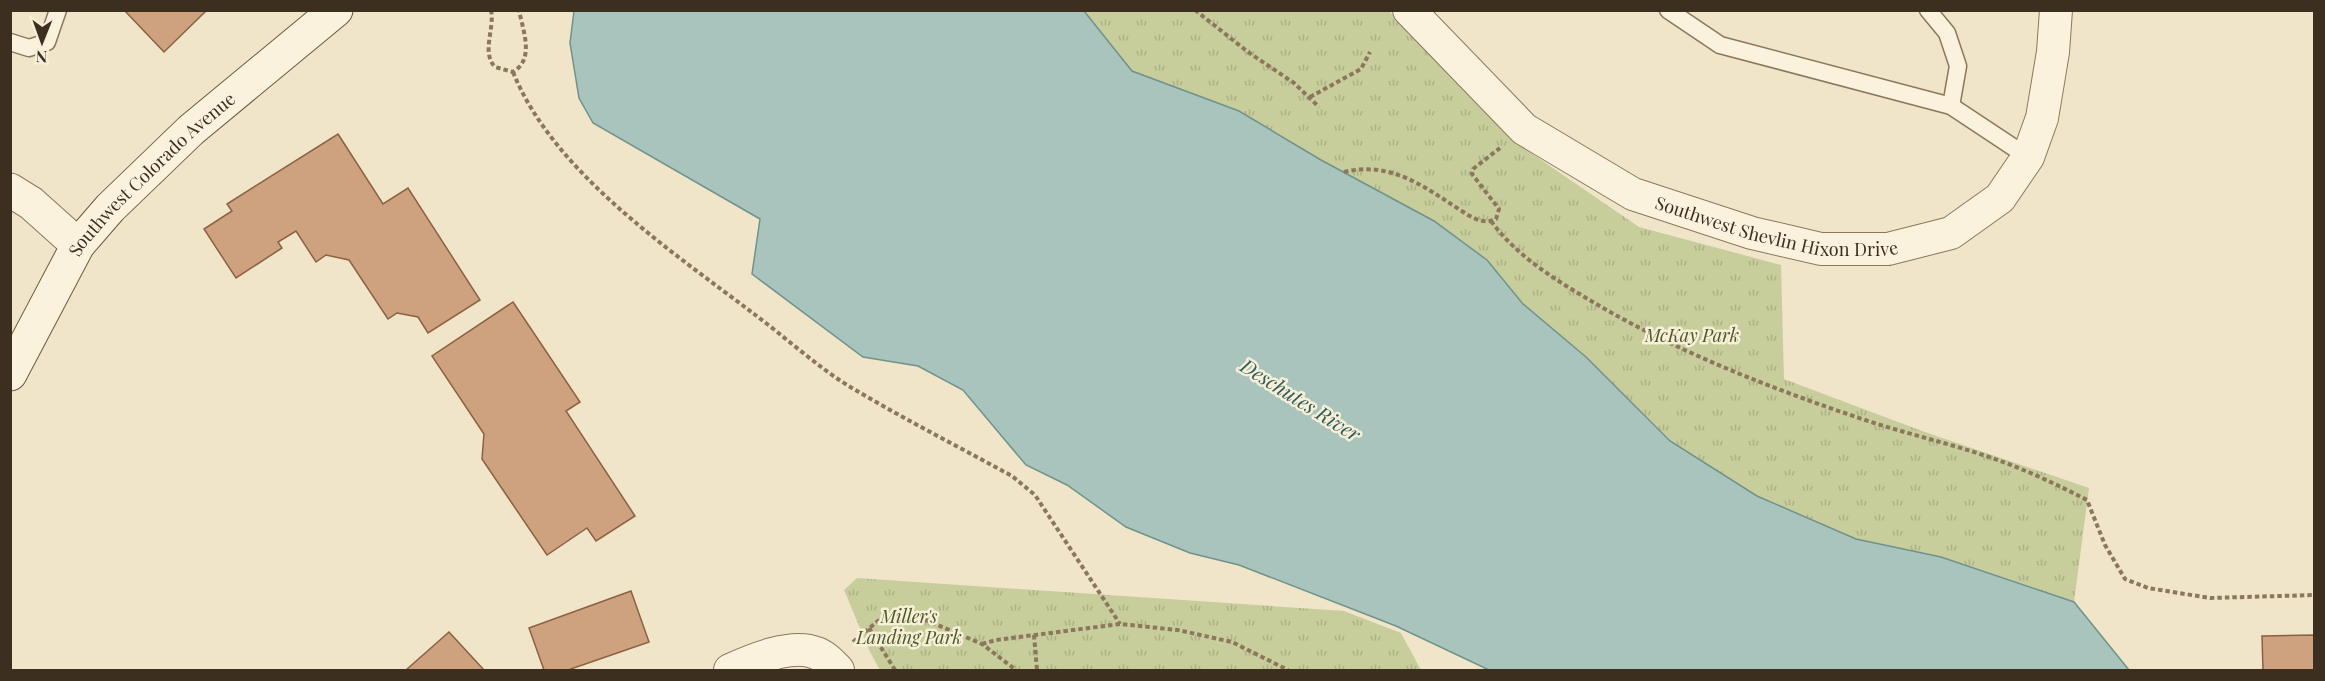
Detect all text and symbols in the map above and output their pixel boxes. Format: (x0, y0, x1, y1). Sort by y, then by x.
north arrow (12, 12, 72, 72)
text: N (35, 47, 48, 68)
street label: Southwest Colorado Avenue (62, 86, 240, 260)
street label: Southwest Shevlin Hixon Drive (1652, 190, 1901, 261)
park label: McKay Park (1644, 323, 1739, 347)
water label: Deschutes River (1235, 351, 1367, 447)
park label: Miller's Landing Park (855, 604, 962, 649)

